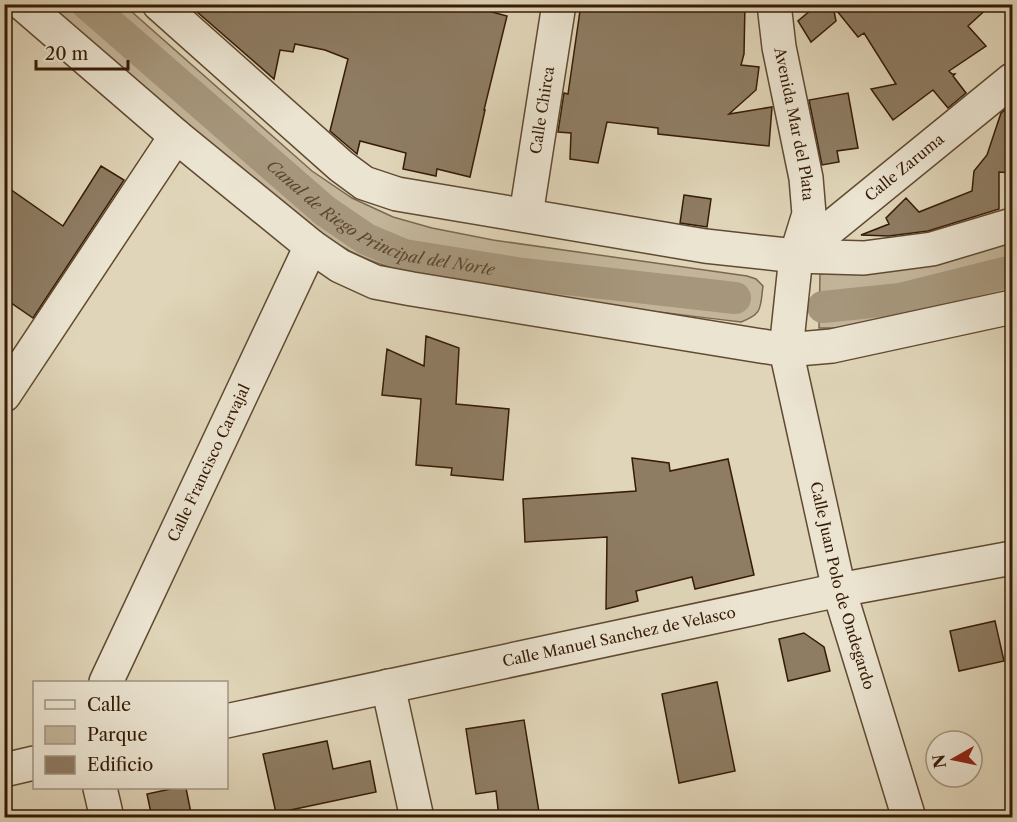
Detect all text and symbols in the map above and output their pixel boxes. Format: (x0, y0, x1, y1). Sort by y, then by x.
scale bar (36, 33, 128, 71)
text: 20 m (45, 43, 89, 65)
street label: Avenida Mar del Plata (770, 45, 818, 202)
street label: Calle Chirca (526, 65, 558, 155)
street label: Calle Zaruma (861, 129, 948, 205)
water label: Canal de Riego Principal del Norte (263, 155, 497, 280)
street label: Calle Francisco Carvajal (163, 380, 254, 545)
street label: Calle Juan Polo de Ondegardo (806, 480, 879, 692)
street label: Calle Manuel Sanchez de Velasco (501, 602, 737, 671)
legend (33, 681, 228, 789)
text: Calle (87, 694, 131, 716)
text: Parque (87, 724, 148, 746)
north arrow (924, 729, 984, 789)
text: N (928, 753, 950, 770)
text: Edificio (87, 754, 153, 776)

